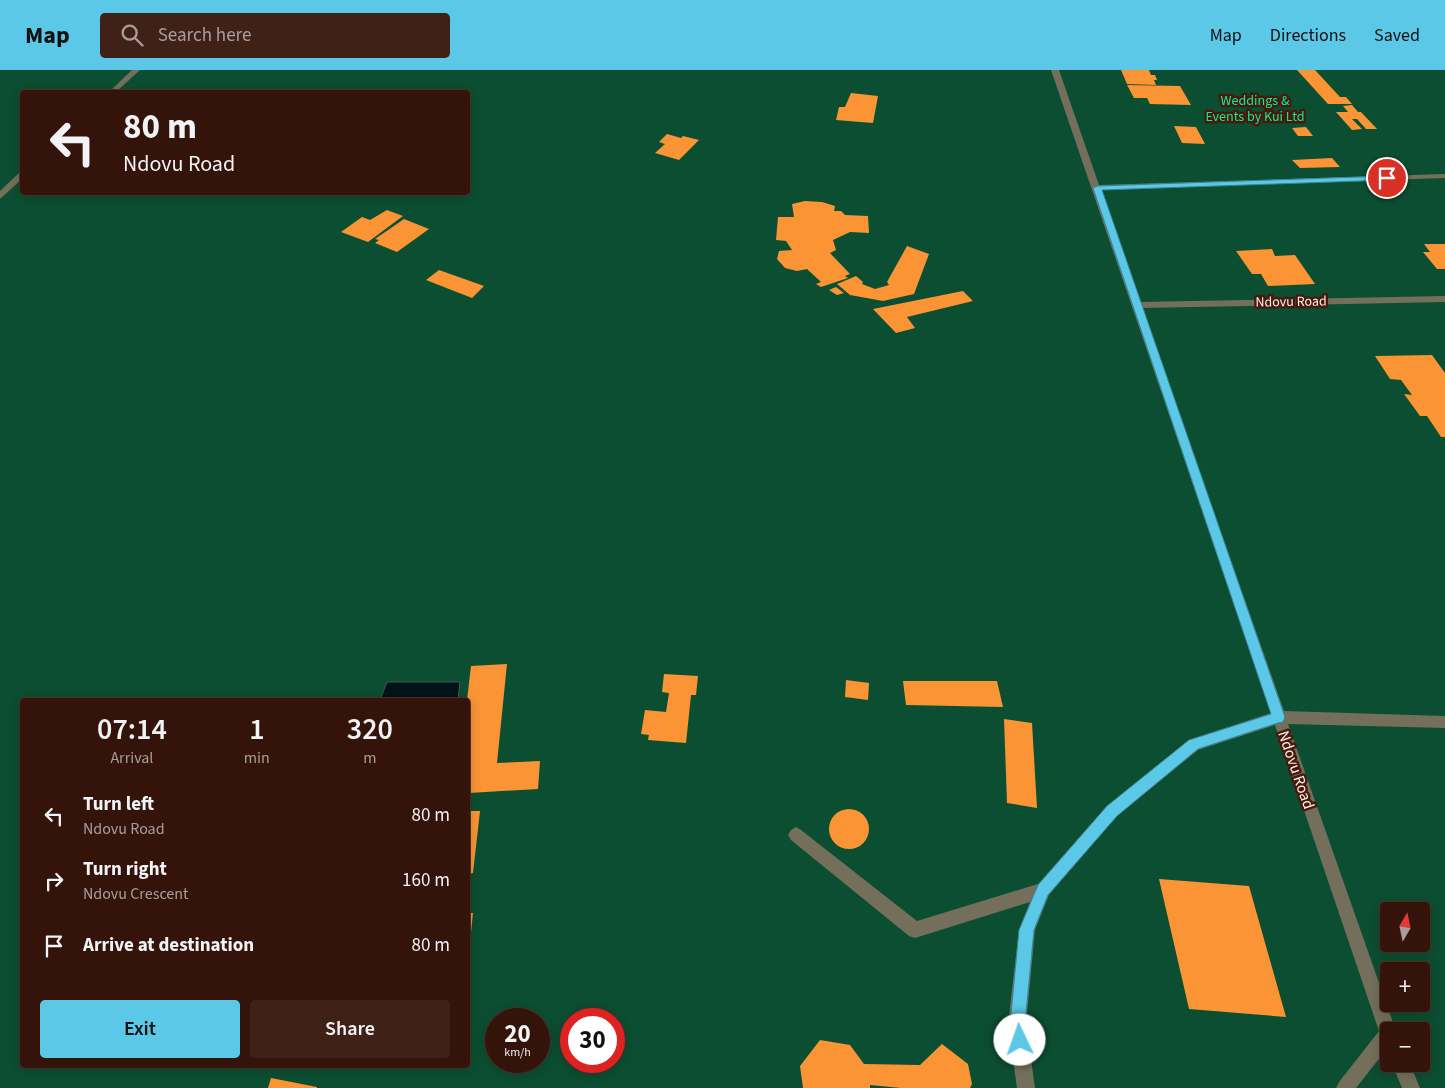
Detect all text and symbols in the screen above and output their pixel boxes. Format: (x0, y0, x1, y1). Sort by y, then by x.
search box (100, 13, 450, 58)
text: Map (25, 18, 70, 53)
icon: search (118, 21, 146, 49)
text: Search here (158, 22, 251, 49)
text: Map (1210, 23, 1242, 48)
text: Directions (1270, 23, 1346, 48)
text: Saved (1374, 23, 1420, 48)
park label: Weddings & Events by Kui Ltd (1205, 91, 1305, 127)
text: 80 m (123, 102, 197, 152)
icon: left (40, 110, 105, 175)
text: Ndovu Road (123, 148, 235, 180)
pin (1366, 157, 1408, 199)
icon: arrive (1373, 164, 1401, 192)
street label: Ndovu Road (1255, 291, 1327, 313)
text: 07:14 (97, 708, 167, 751)
text: 1 (249, 708, 265, 751)
text: 320 (347, 708, 393, 751)
street label: Ndovu Road (1272, 728, 1320, 812)
text: Arrival (110, 747, 153, 769)
text: min (244, 747, 270, 769)
text: m (363, 747, 377, 769)
text: Turn left (83, 791, 154, 818)
icon: left (40, 802, 68, 830)
text: 80 m (412, 802, 450, 829)
text: Ndovu Road (83, 818, 165, 840)
text: Turn right (83, 856, 167, 883)
icon: right (40, 867, 68, 895)
text: 160 m (402, 867, 450, 894)
text: Ndovu Crescent (83, 883, 188, 905)
north arrow (1380, 902, 1430, 952)
map controls (1380, 902, 1430, 1072)
icon: arrive (40, 932, 68, 960)
text: Arrive at destination (83, 932, 254, 959)
text: 80 m (412, 932, 450, 959)
button: + (1380, 962, 1430, 1012)
button: Exit (40, 1000, 240, 1058)
button: Share (250, 1000, 450, 1058)
speed limit sign: 30 (560, 1008, 625, 1073)
position arrow (993, 1013, 1045, 1065)
text: 20 (504, 1016, 531, 1052)
button: − (1380, 1022, 1430, 1072)
text: km/h (504, 1044, 531, 1061)

